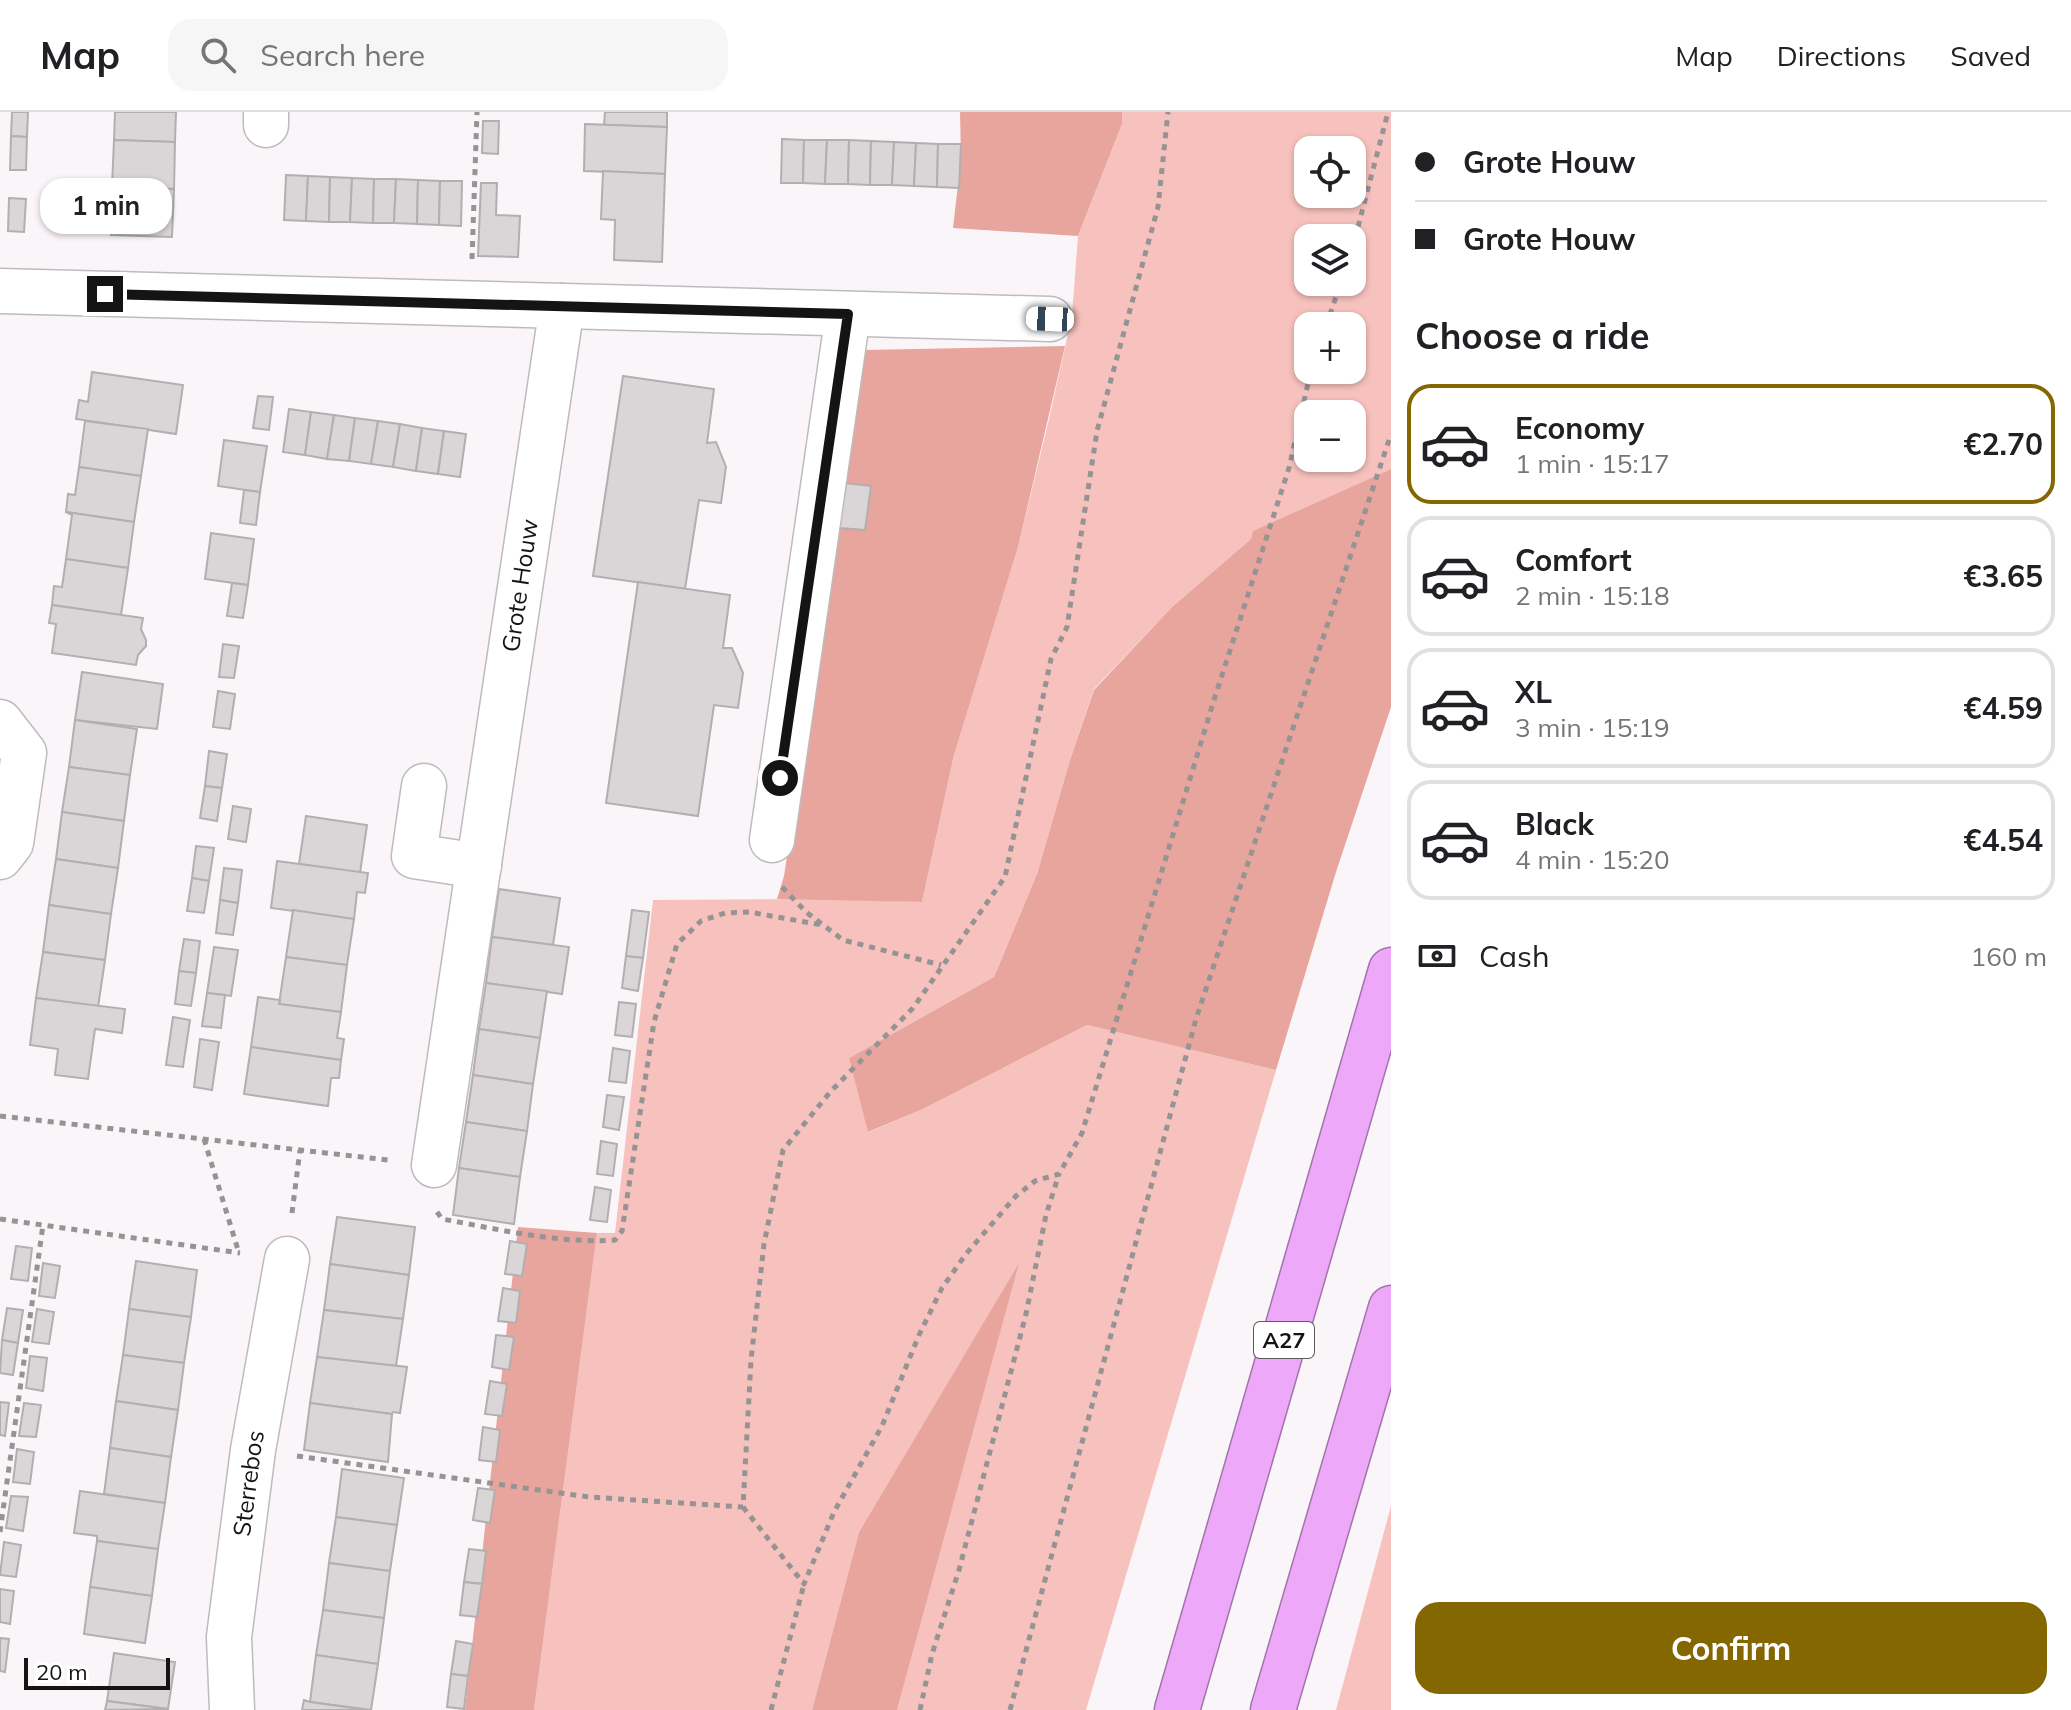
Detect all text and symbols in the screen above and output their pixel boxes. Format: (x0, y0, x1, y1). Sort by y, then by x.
search box (168, 19, 728, 91)
text: Map (40, 31, 120, 79)
icon: search (196, 33, 240, 77)
text: Search here (260, 36, 425, 74)
text: Map (1675, 38, 1733, 73)
text: Directions (1777, 38, 1906, 73)
text: Saved (1950, 38, 2031, 73)
map controls (1294, 136, 1366, 472)
button: locate (1294, 136, 1366, 208)
text: Grote Houw (1463, 143, 1636, 181)
callout: 1 min (39, 178, 171, 234)
text: 1 min (72, 189, 140, 222)
text: Grote Houw (1463, 220, 1636, 258)
button: layers (1294, 224, 1366, 296)
route end (87, 276, 123, 312)
car (1026, 306, 1074, 332)
button: + (1294, 312, 1366, 384)
text: Choose a ride (1415, 313, 1649, 358)
button: − (1294, 400, 1366, 472)
icon: car (1419, 408, 1491, 480)
text: Economy (1515, 409, 1644, 447)
text: €2.70 (1964, 425, 2043, 463)
text: 1 min · 15:17 (1515, 447, 1670, 480)
street label: Grote Houw (495, 517, 544, 654)
icon: car (1419, 540, 1491, 612)
text: Comfort (1515, 541, 1632, 579)
text: €3.65 (1964, 557, 2043, 595)
text: 2 min · 15:18 (1515, 579, 1670, 612)
icon: car (1419, 672, 1491, 744)
text: XL (1515, 673, 1552, 711)
text: €4.59 (1964, 689, 2043, 727)
text: 3 min · 15:19 (1515, 711, 1670, 744)
route start (762, 760, 798, 796)
icon: car (1419, 804, 1491, 876)
text: Black (1515, 805, 1594, 843)
text: €4.54 (1964, 821, 2043, 859)
text: 4 min · 15:20 (1515, 843, 1670, 876)
icon: cash (1415, 934, 1459, 978)
text: Cash (1479, 937, 1550, 975)
text: 160 m (1971, 940, 2047, 973)
road number: A27 (1254, 1322, 1314, 1358)
street label: Sterrebos (226, 1428, 270, 1538)
button: Confirm (1415, 1602, 2047, 1694)
scale bar (24, 1654, 170, 1690)
text: 20 m (36, 1658, 87, 1686)

